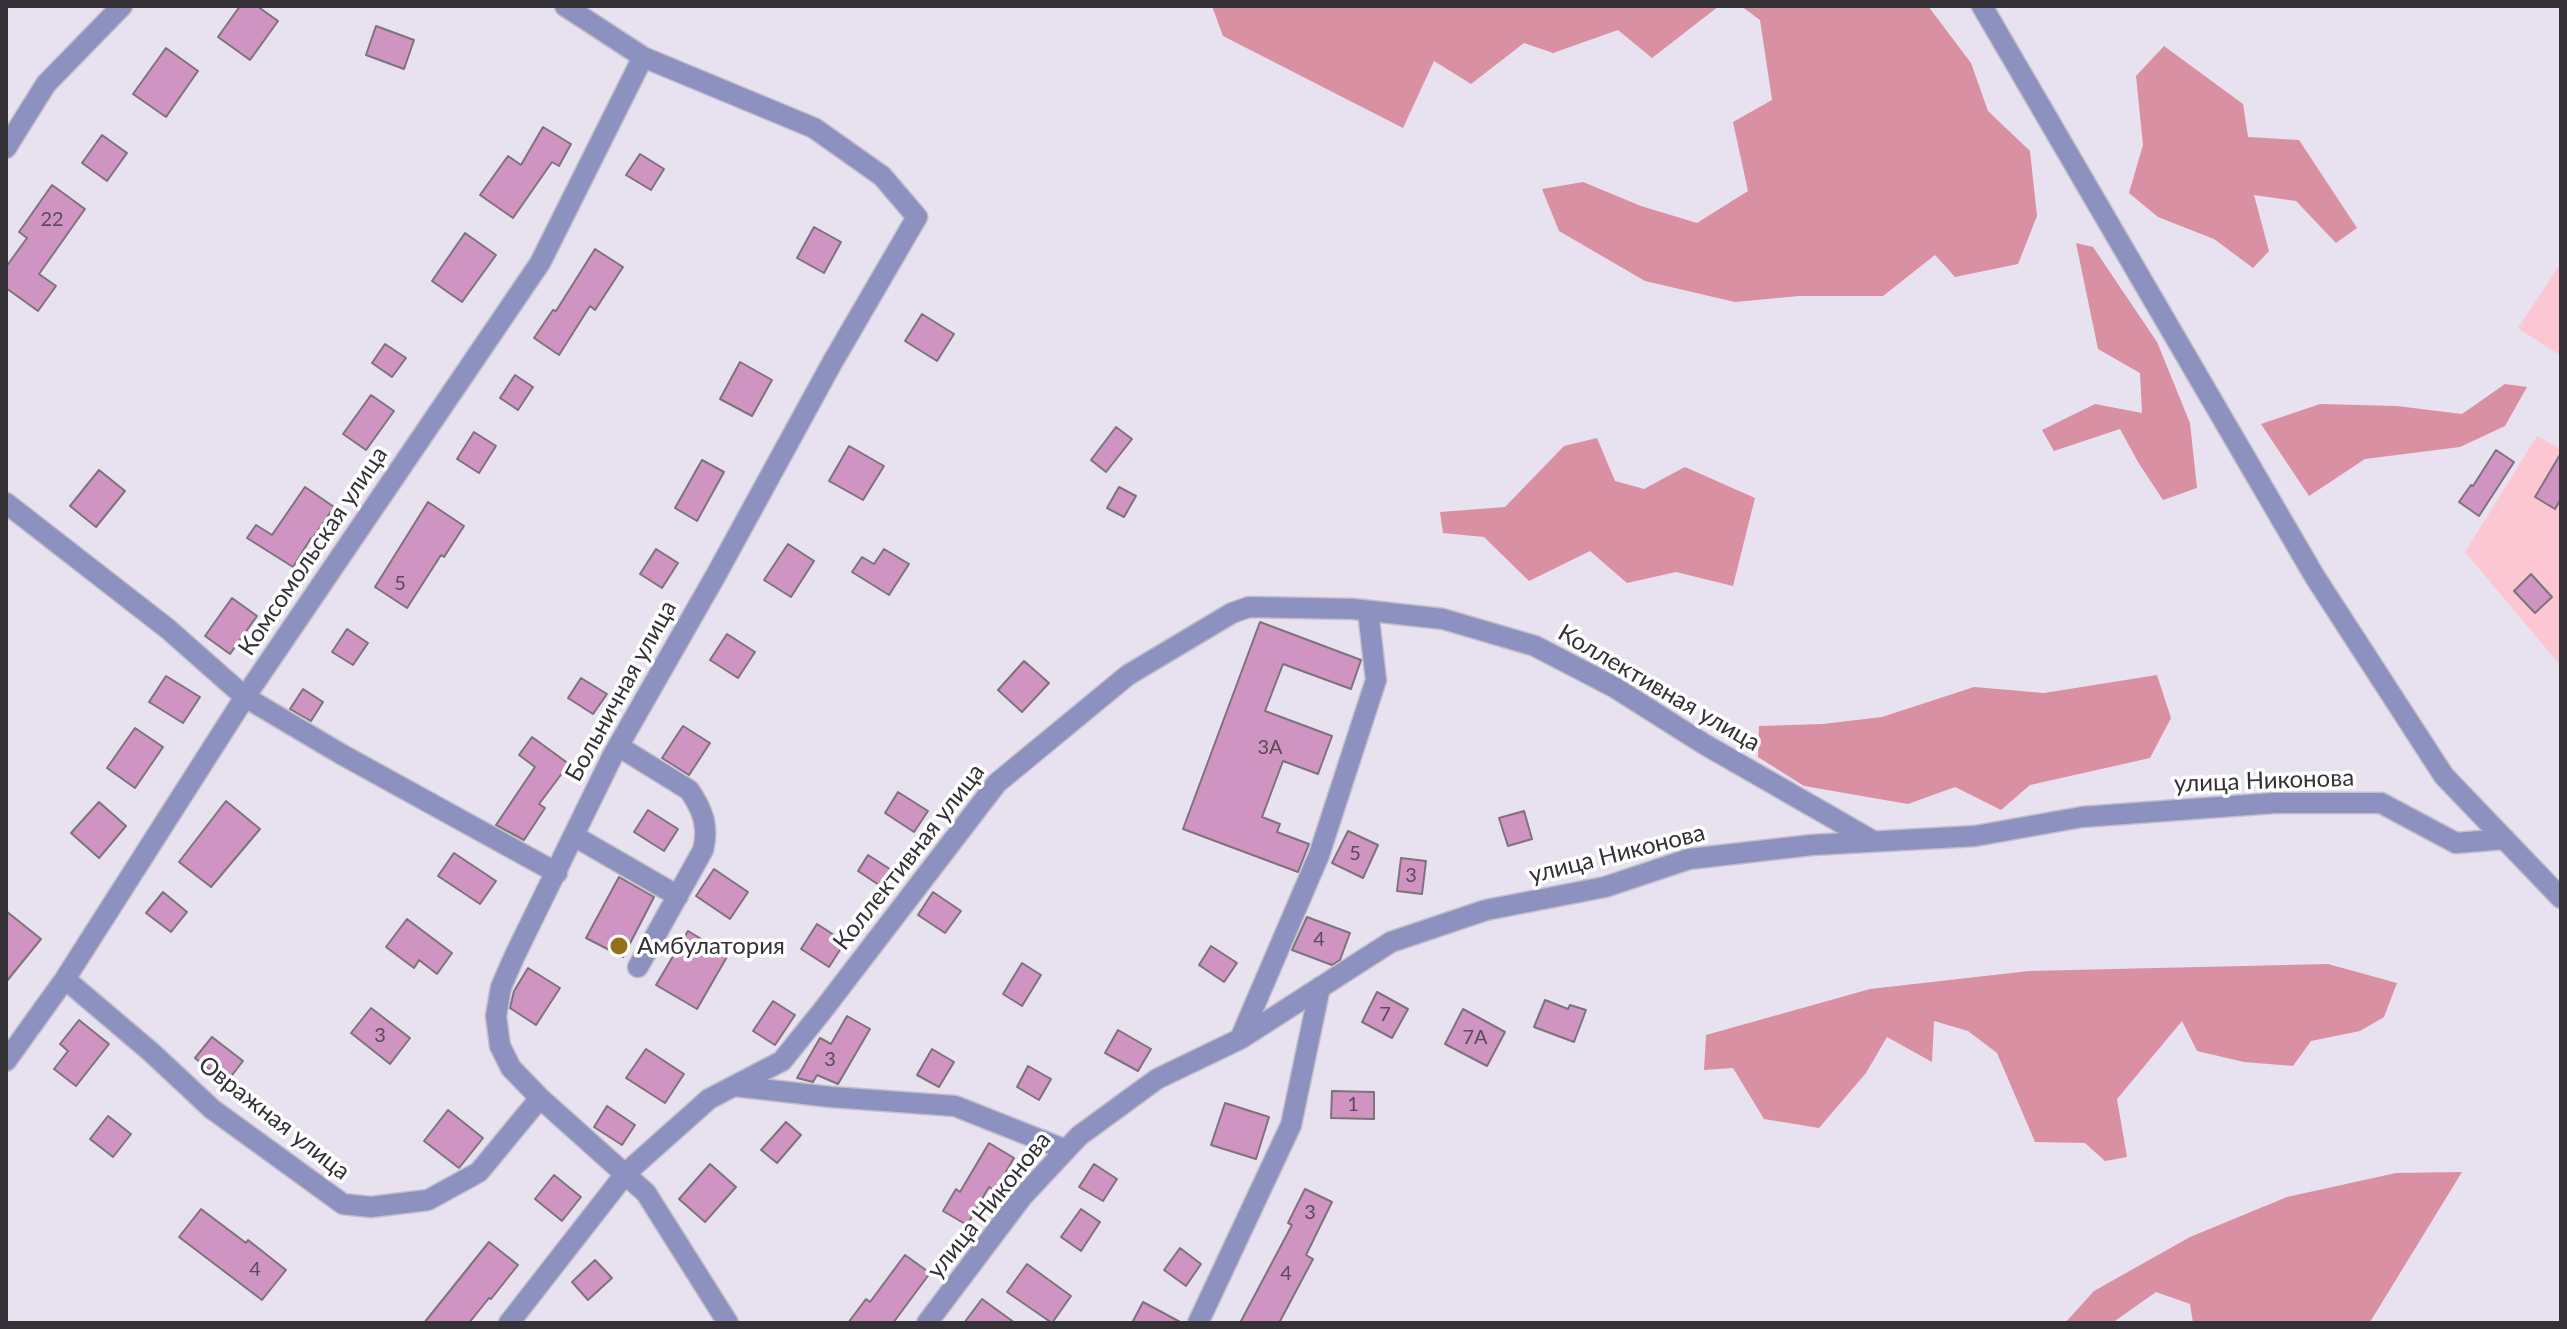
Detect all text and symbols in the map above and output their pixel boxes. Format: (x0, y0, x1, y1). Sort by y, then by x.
house number: 22 (40, 208, 64, 232)
street label: Комсомольская улица (232, 441, 394, 661)
house number: 5 (394, 572, 406, 596)
street label: Больничная улица (559, 596, 683, 786)
street label: Коллективная улица (1553, 618, 1765, 758)
house number: 3А (1257, 736, 1283, 760)
street label: Коллективная улица (827, 758, 991, 956)
street label: улица Никонова (2173, 763, 2355, 799)
street label: улица Никонова (1526, 818, 1708, 890)
house number: 5 (1349, 842, 1361, 866)
house number: 3 (1405, 864, 1417, 888)
house number: 4 (1313, 928, 1325, 952)
place label: Амбулатория (637, 932, 785, 960)
marker: Амбулатория (608, 935, 630, 957)
house number: 7 (1379, 1003, 1391, 1027)
house number: 3 (374, 1024, 386, 1048)
house number: 7А (1462, 1026, 1488, 1050)
house number: 3 (824, 1048, 836, 1072)
street label: Овражная улица (193, 1050, 355, 1186)
house number: 1 (1347, 1093, 1359, 1117)
street label: улица Никонова (921, 1126, 1057, 1284)
house number: 3 (1304, 1201, 1316, 1225)
house number: 4 (249, 1258, 261, 1282)
house number: 4 (1280, 1262, 1292, 1286)

